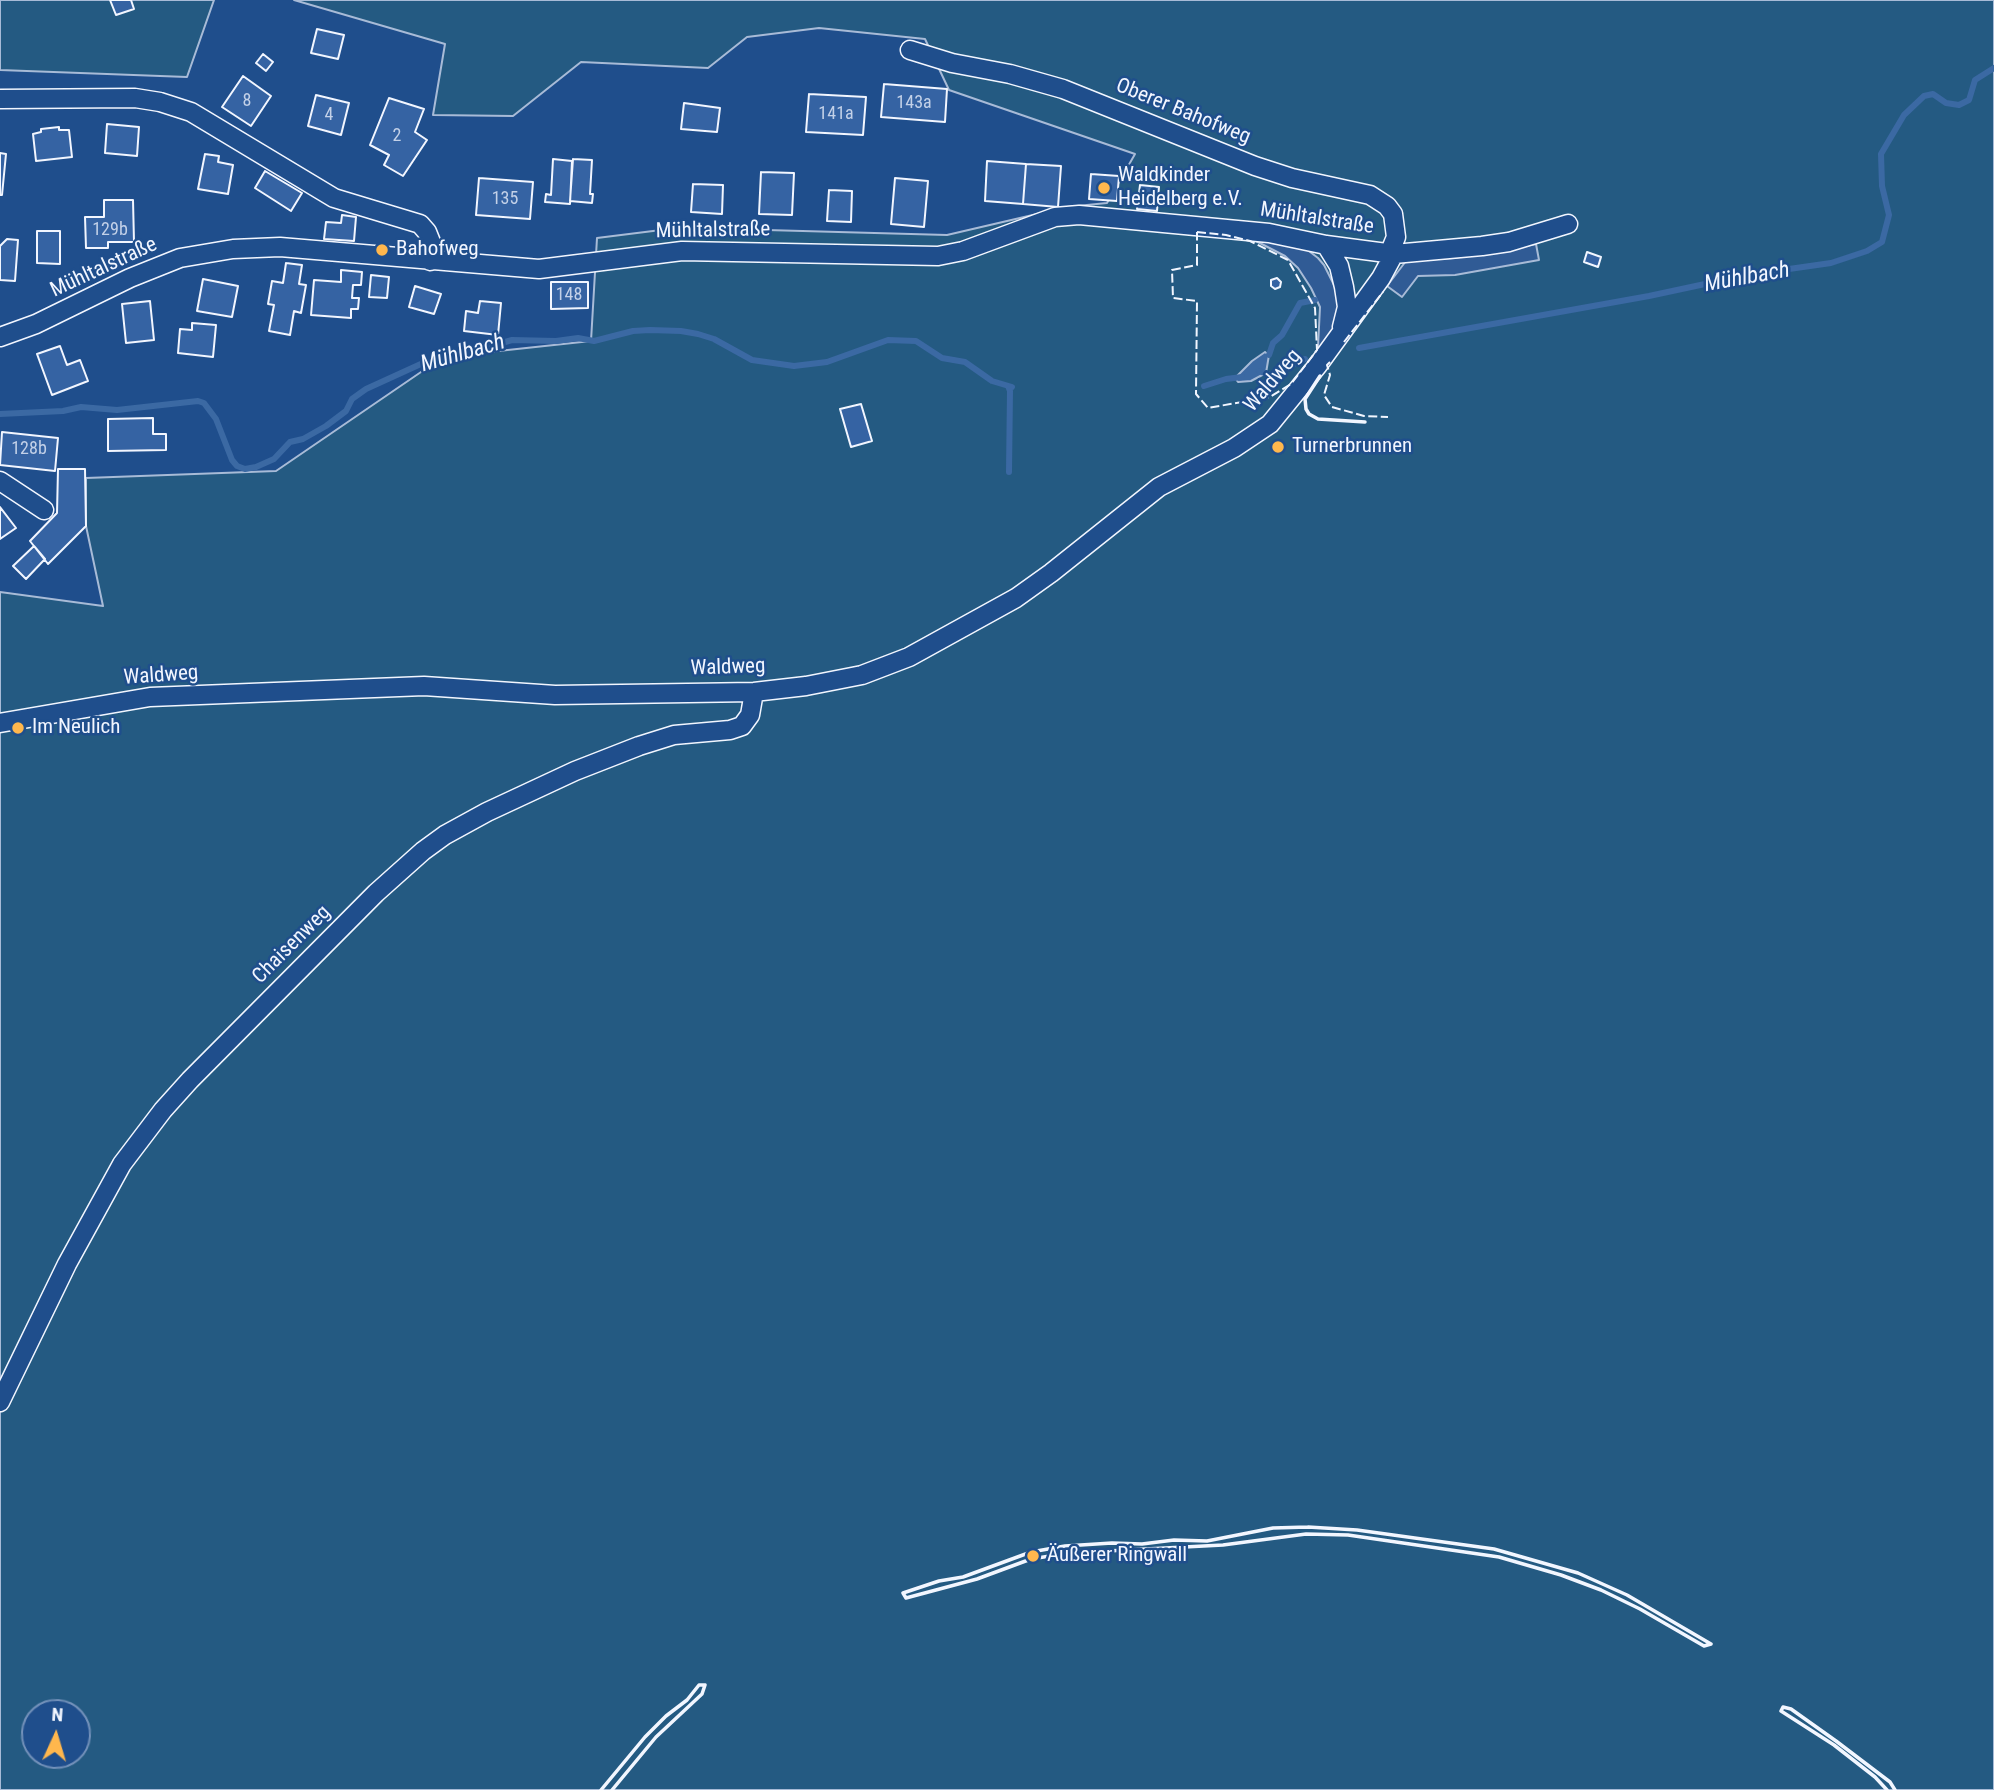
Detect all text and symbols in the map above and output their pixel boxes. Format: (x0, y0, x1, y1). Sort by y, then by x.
street label: Oberer Bahofweg (1112, 74, 1254, 150)
house number: 8 (243, 90, 251, 112)
house number: 143a (896, 92, 932, 114)
house number: 141a (818, 103, 854, 125)
house number: 4 (325, 104, 333, 126)
house number: 2 (393, 125, 401, 147)
place label: Waldkinder Heidelberg e.V. (1118, 163, 1243, 213)
marker: Waldkinder Heidelberg e.V. (1096, 180, 1112, 196)
house number: 135 (492, 188, 518, 210)
street label: Mühltalstraße (1258, 198, 1376, 240)
street label: Mühltalstraße (655, 217, 771, 245)
house number: 129b (92, 219, 128, 241)
street label: Mühltalstraße (47, 232, 161, 304)
place label: Bahofweg (396, 237, 479, 263)
marker: Bahofweg (374, 242, 390, 258)
water label: Mühlbach (1702, 257, 1792, 299)
house number: 148 (556, 284, 582, 306)
water label: Mühlbach (418, 329, 508, 379)
street label: Waldweg (1239, 345, 1307, 417)
place label: Turnerbrunnen (1292, 434, 1412, 460)
house number: 128b (11, 438, 47, 460)
marker: Turnerbrunnen (1270, 439, 1286, 455)
street label: Waldweg (690, 654, 766, 682)
street label: Waldweg (123, 661, 199, 691)
place label: Im Neulich (32, 715, 120, 741)
marker: Im Neulich (10, 720, 26, 736)
street label: Chaisenweg (248, 901, 336, 989)
place label: Äußerer Ringwall (1047, 1543, 1187, 1569)
marker: Äußerer Ringwall (1025, 1548, 1041, 1564)
north arrow (21, 1699, 91, 1769)
text: N (51, 1703, 64, 1726)

